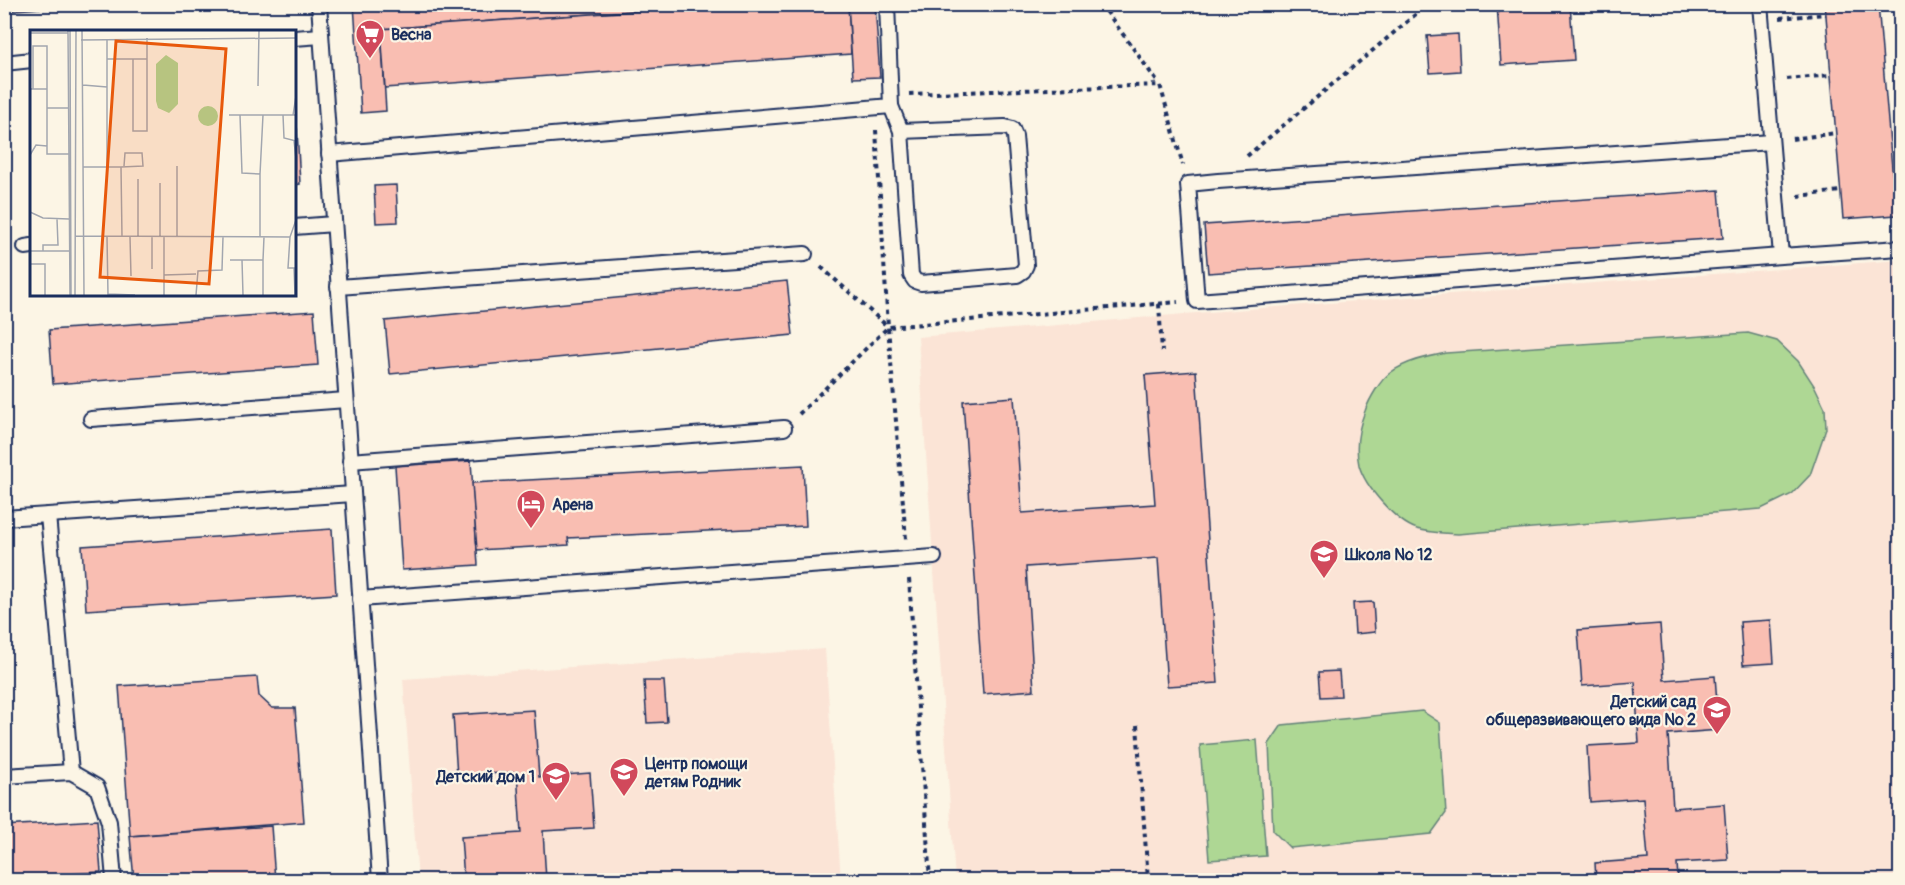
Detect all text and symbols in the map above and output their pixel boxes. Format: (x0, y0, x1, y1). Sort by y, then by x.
supermarket icon: Весна (354, 18, 386, 60)
place label: Весна (391, 25, 432, 45)
inset map (30, 30, 296, 296)
hotel icon: Арена (515, 488, 547, 530)
place label: Арена (552, 495, 594, 515)
school or university icon: Школа № 12 (1308, 538, 1340, 580)
place label: Школа № 12 (1344, 545, 1432, 565)
place label: Детский сад общеразвивающего вида № 2 (1485, 692, 1696, 730)
school or university icon: Детский сад общеразвивающего вида № 2 (1701, 694, 1733, 736)
place label: Центр помощи детям Родник (644, 754, 748, 792)
school or university icon: Центр помощи детям Родник (608, 756, 640, 798)
school or university icon: Детский дом 1 (540, 760, 572, 802)
place label: Детский дом 1 (435, 767, 535, 787)

